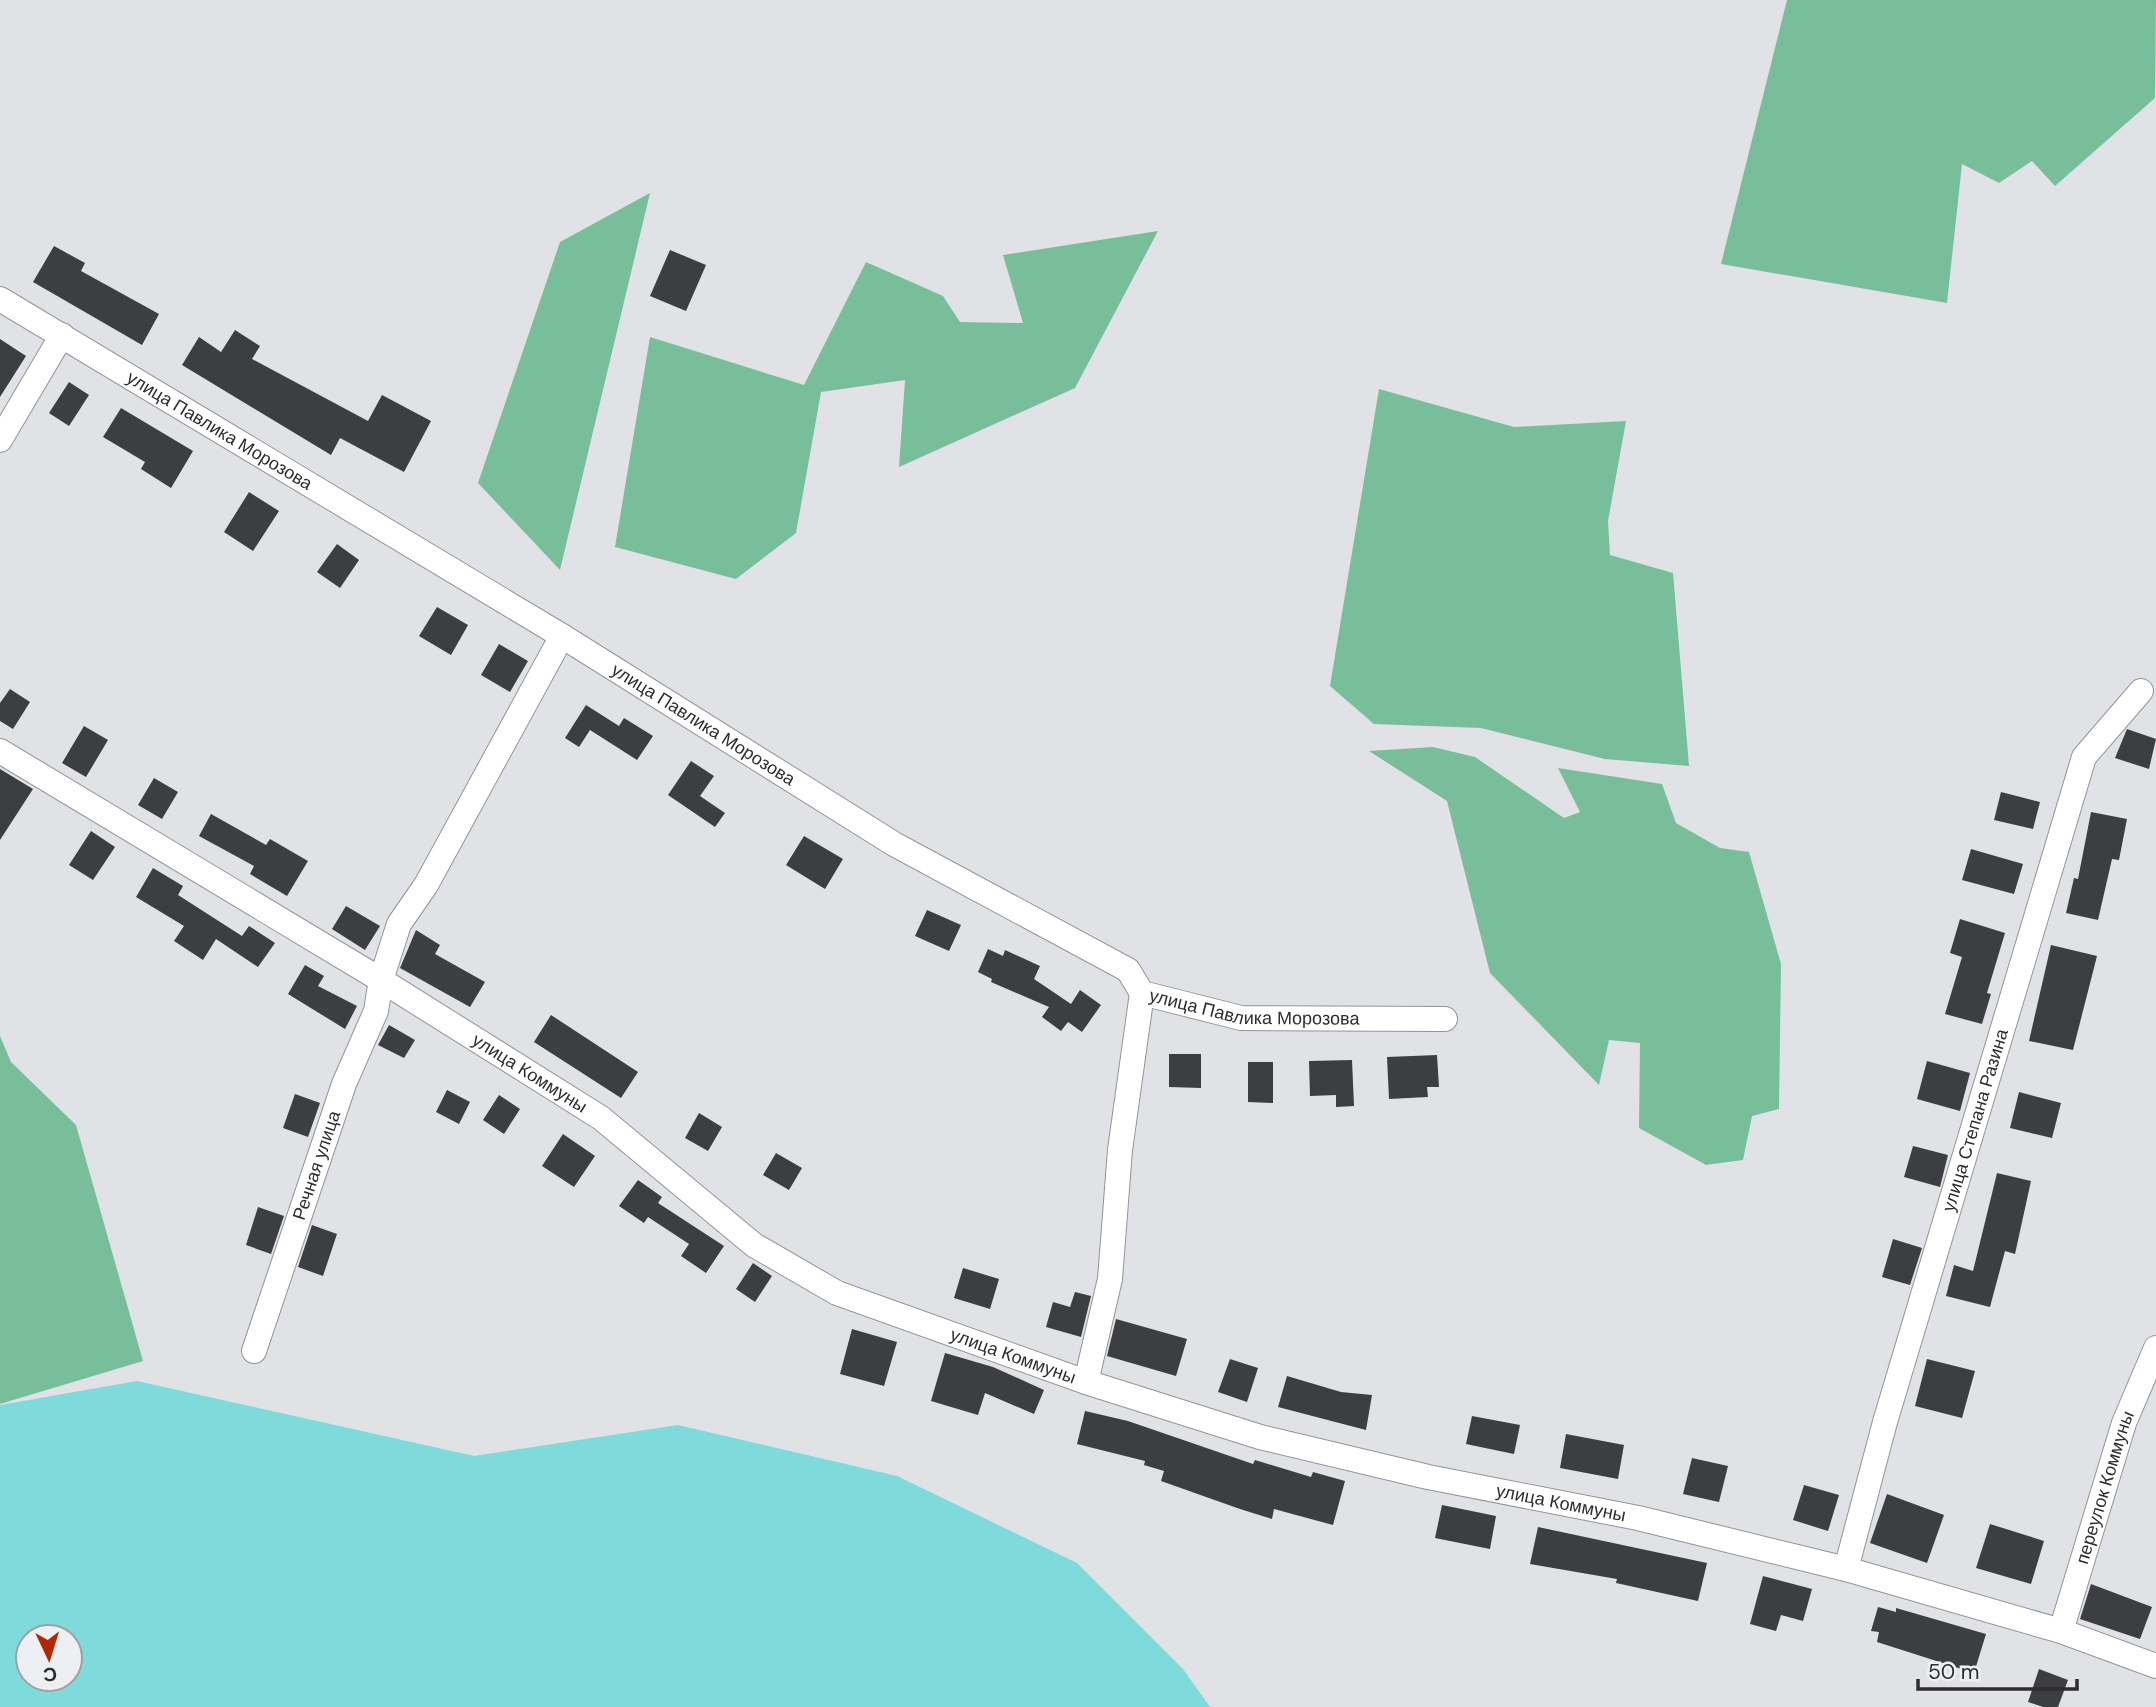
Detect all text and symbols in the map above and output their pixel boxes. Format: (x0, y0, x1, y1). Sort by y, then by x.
street label: улица Павлика Морозова (122, 366, 318, 496)
street label: улица Павлика Морозова (607, 658, 801, 792)
street label: улица Павлика Морозова (1147, 983, 1360, 1031)
street label: улица Степана Разина (1937, 1025, 2014, 1214)
street label: улица Коммуны (468, 1028, 592, 1118)
street label: Речная улица (287, 1106, 347, 1223)
street label: улица Коммуны (947, 1322, 1079, 1389)
street label: переулок Коммуны (2070, 1407, 2140, 1567)
street label: улица Коммуны (1494, 1479, 1628, 1527)
north arrow (14, 1623, 84, 1693)
scale bar (1918, 1648, 2077, 1692)
text: 50 m (1928, 1658, 1979, 1686)
text: С (42, 1662, 58, 1687)

